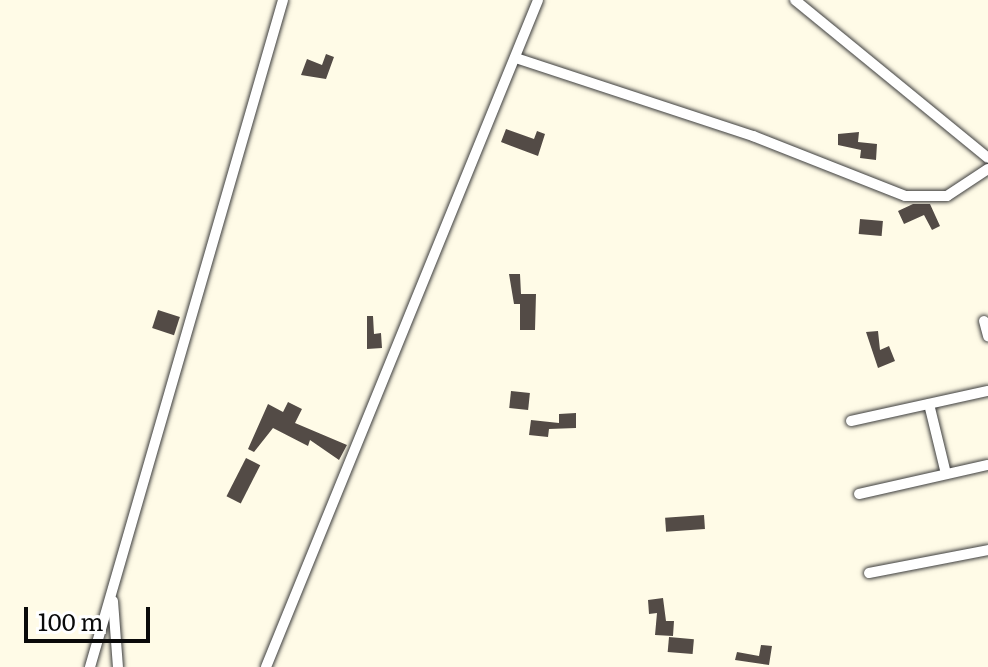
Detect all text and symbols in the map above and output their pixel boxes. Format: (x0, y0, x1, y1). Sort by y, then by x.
scale bar (28, 591, 154, 641)
text: 100 m (38, 603, 104, 638)

